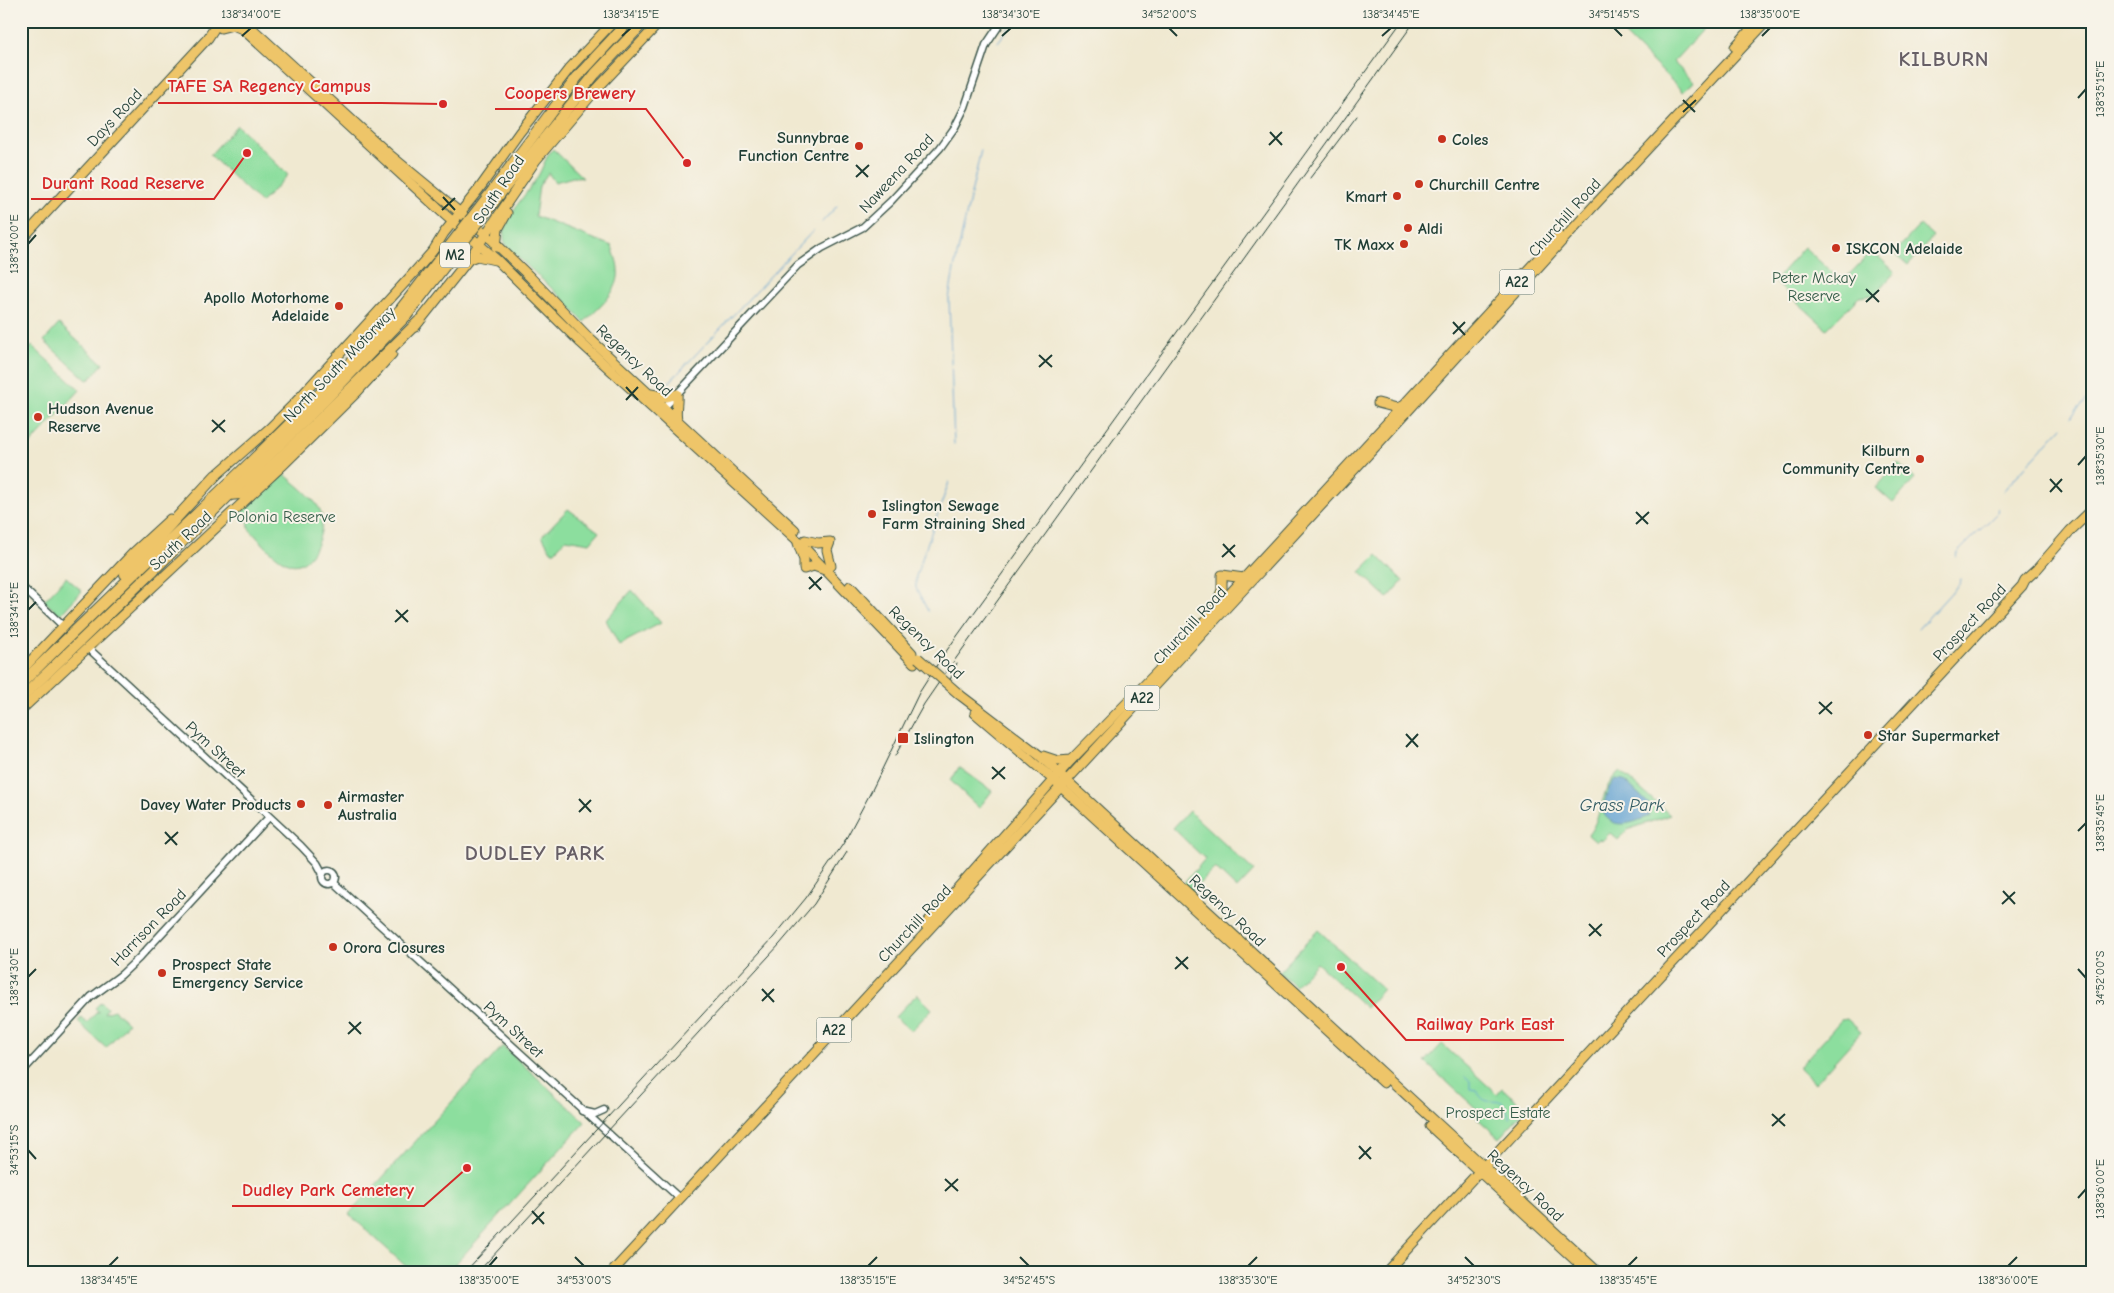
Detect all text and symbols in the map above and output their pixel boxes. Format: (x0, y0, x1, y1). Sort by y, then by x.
text: 138°34'00"E (221, 7, 281, 21)
text: 138°34'15"E (603, 7, 659, 21)
text: 138°34'30"E (982, 7, 1040, 21)
text: 34°52'00"S (1142, 7, 1197, 21)
text: 138°34'45"E (1362, 7, 1420, 21)
text: 34°51'45"S (1589, 7, 1640, 21)
text: 138°35'00"E (1740, 7, 1800, 21)
district label: KILBURN (1899, 47, 1989, 71)
text: 138°35'15"E (2093, 61, 2107, 117)
callout: TAFE SA Regency Campus (158, 70, 381, 103)
text: TAFE SA Regency Campus (167, 76, 371, 97)
callout: Coopers Brewery (495, 76, 646, 109)
text: Coopers Brewery (504, 83, 636, 104)
street label: Days Road (84, 85, 146, 150)
place label: Sunnybrae Function Centre (738, 129, 849, 165)
street label: Naweena Road (856, 131, 938, 217)
place label: Coles (1452, 131, 1489, 149)
marker: Coles (1436, 133, 1448, 145)
marker: Sunnybrae Function Centre (853, 140, 865, 152)
street label: South Road (469, 152, 528, 227)
callout: Durant Road Reserve (31, 166, 214, 199)
text: Durant Road Reserve (42, 173, 204, 194)
street label: Churchill Road (1525, 175, 1605, 261)
place label: Churchill Centre (1429, 176, 1540, 194)
marker: Churchill Centre (1413, 178, 1425, 190)
place label: Kmart (1345, 188, 1388, 206)
marker: Kmart (1391, 190, 1403, 202)
text: 138°34'00"E (7, 214, 21, 274)
place label: Aldi (1418, 220, 1443, 238)
marker: Aldi (1402, 222, 1414, 234)
place label: TK Maxx (1334, 236, 1394, 254)
marker: TK Maxx (1398, 238, 1410, 250)
place label: ISKCON Adelaide (1846, 240, 1963, 258)
road number: M2 (440, 242, 470, 268)
marker: ISKCON Adelaide (1830, 242, 1842, 254)
park label: Peter Mckay Reserve (1772, 269, 1857, 305)
road number: A22 (1500, 270, 1534, 294)
place label: Apollo Motorhome Adelaide (204, 289, 329, 325)
marker: Apollo Motorhome Adelaide (333, 300, 345, 312)
street label: North South Motorway (280, 303, 400, 426)
street label: Regency Road (593, 321, 676, 401)
place label: Hudson Avenue Reserve (48, 400, 154, 436)
marker: Hudson Avenue Reserve (32, 411, 44, 423)
text: 138°35'30"E (2093, 427, 2107, 485)
place label: Kilburn Community Centre (1782, 442, 1910, 478)
marker: Kilburn Community Centre (1914, 453, 1926, 465)
place label: Islington Sewage Farm Straining Shed (882, 497, 1025, 533)
street label: South Road (146, 507, 216, 574)
park label: Polonia Reserve (228, 508, 336, 526)
marker: Islington Sewage Farm Straining Shed (866, 508, 878, 520)
street label: Prospect Road (1929, 580, 2010, 665)
text: 138°34'15"E (7, 582, 21, 638)
street label: Churchill Road (1149, 583, 1230, 668)
street label: Regency Road (885, 602, 968, 683)
road number: A22 (1124, 686, 1160, 710)
street label: Pym Street (182, 718, 249, 782)
place label: Star Supermarket (1878, 727, 2000, 745)
marker: Star Supermarket (1862, 729, 1874, 741)
place label: Islington (914, 730, 974, 748)
marker: Islington (896, 731, 910, 745)
place label: Airmaster Australia (338, 788, 405, 824)
text: 138°35'45"E (2093, 794, 2107, 852)
water label: Grass Park (1580, 795, 1665, 816)
place label: Davey Water Products (140, 796, 291, 814)
marker: Davey Water Products (295, 798, 307, 810)
marker: Airmaster Australia (322, 799, 334, 811)
district label: DUDLEY PARK (465, 841, 605, 865)
street label: Regency Road (1186, 871, 1269, 951)
street label: Prospect Road (1653, 876, 1734, 961)
street label: Churchill Road (874, 881, 955, 966)
street label: Harrison Road (108, 885, 190, 970)
place label: Orora Closures (343, 939, 445, 957)
marker: Orora Closures (327, 941, 339, 953)
text: 138°34'30"E (7, 948, 21, 1006)
text: 34°52'00"S (2093, 950, 2107, 1005)
place label: Prospect State Emergency Service (172, 956, 303, 992)
marker: Prospect State Emergency Service (156, 967, 168, 979)
street label: Pym Street (480, 998, 547, 1062)
callout: Railway Park East (1406, 1007, 1564, 1040)
text: Railway Park East (1416, 1014, 1555, 1035)
road number: A22 (816, 1018, 852, 1042)
park label: Prospect Estate (1446, 1104, 1551, 1122)
text: 34°53'15"S (7, 1124, 21, 1175)
street label: Regency Road (1484, 1146, 1567, 1226)
text: 138°36'00"E (2093, 1159, 2107, 1219)
callout: Dudley Park Cemetery (232, 1173, 424, 1206)
text: Dudley Park Cemetery (242, 1180, 415, 1201)
text: 138°34'45"E (80, 1273, 138, 1287)
text: 138°35'00"E (459, 1273, 519, 1287)
text: 34°53'00"S (557, 1273, 612, 1287)
text: 138°35'15"E (840, 1273, 896, 1287)
text: 34°52'45"S (1003, 1273, 1055, 1287)
text: 138°35'30"E (1219, 1273, 1277, 1287)
text: 34°52'30"S (1447, 1273, 1501, 1287)
text: 138°35'45"E (1599, 1273, 1657, 1287)
text: 138°36'00"E (1978, 1273, 2038, 1287)

